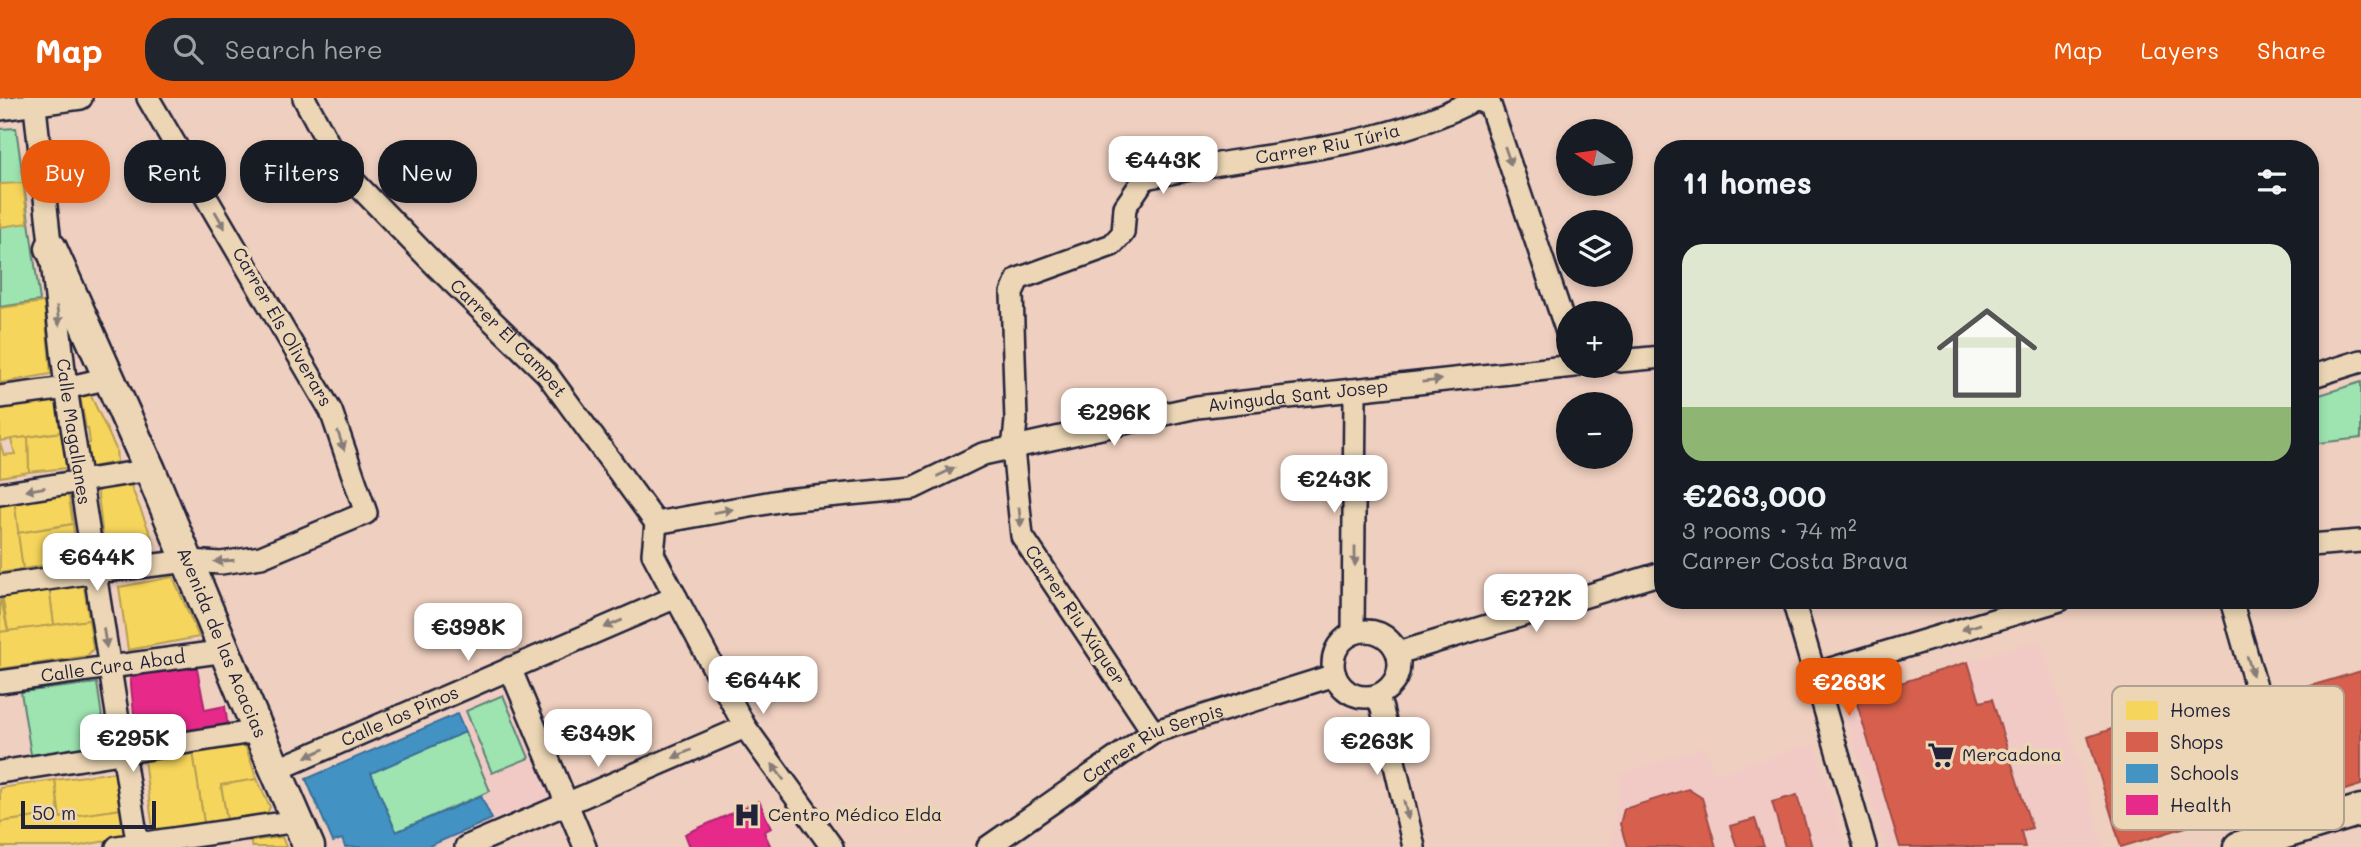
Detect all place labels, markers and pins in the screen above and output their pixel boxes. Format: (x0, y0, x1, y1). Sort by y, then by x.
pin: €443K (1114, 136, 1212, 196)
pin: €296K (1065, 388, 1163, 448)
pin: €243K (1285, 456, 1383, 515)
pin: €644K (48, 533, 146, 593)
pin: €272K (1487, 574, 1585, 634)
pin: €398K (419, 603, 517, 663)
pin: €644K (714, 656, 812, 716)
pin: €263K (1800, 658, 1898, 718)
pin: €349K (549, 710, 647, 769)
pin: €295K (84, 714, 182, 774)
pin: €263K (1328, 718, 1426, 777)
supermarket icon: Mercadona (1926, 740, 1956, 770)
place label: Mercadona (1962, 742, 2062, 766)
hospital icon: Centro Médico Elda (732, 800, 762, 830)
place label: Centro Médico Elda (768, 802, 942, 826)

